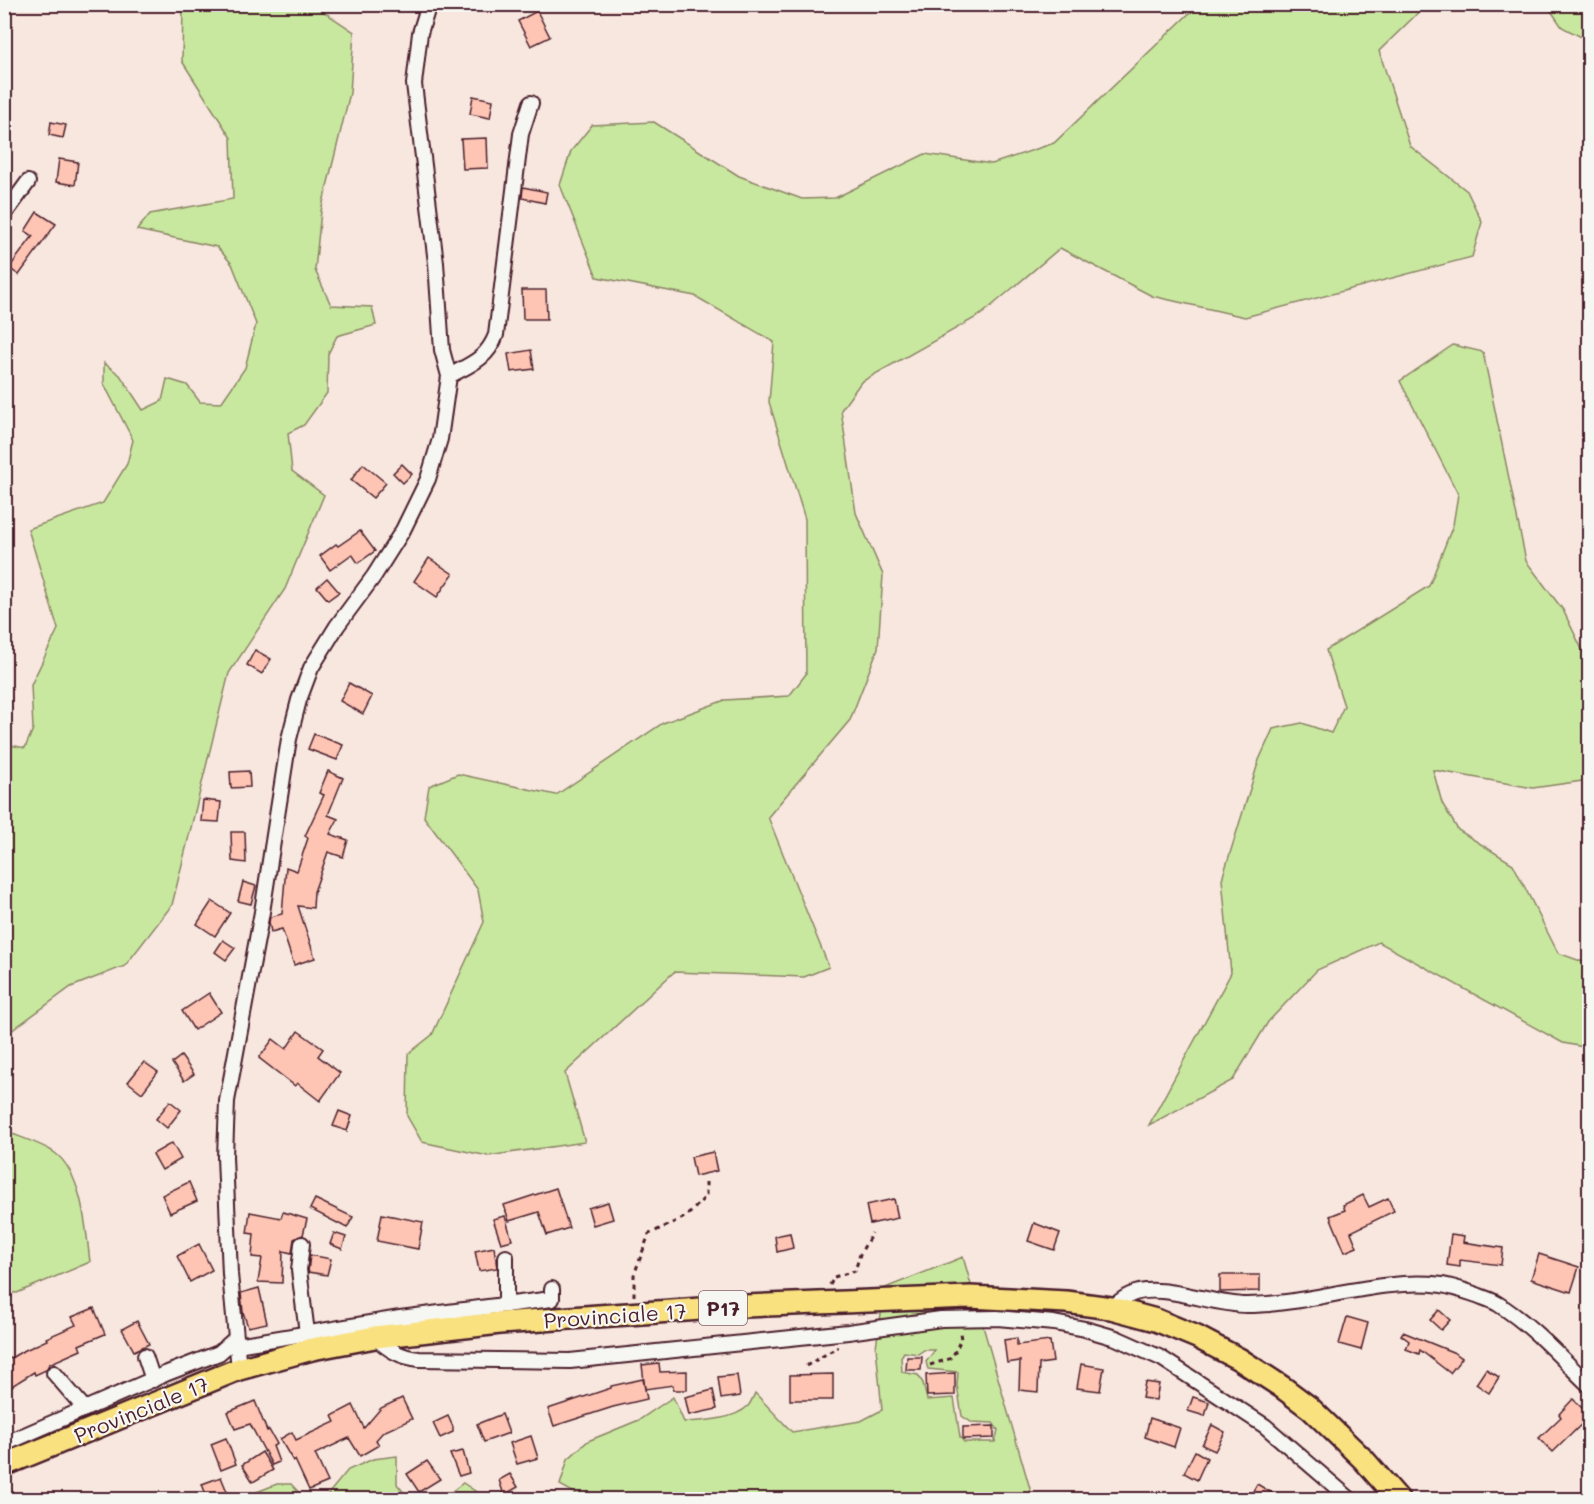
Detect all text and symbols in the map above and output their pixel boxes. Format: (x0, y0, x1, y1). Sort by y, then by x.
road number: P17 (699, 1291, 747, 1325)
street label: Provinciale 17 (543, 1297, 687, 1333)
street label: Provinciale 17 (70, 1370, 212, 1448)

